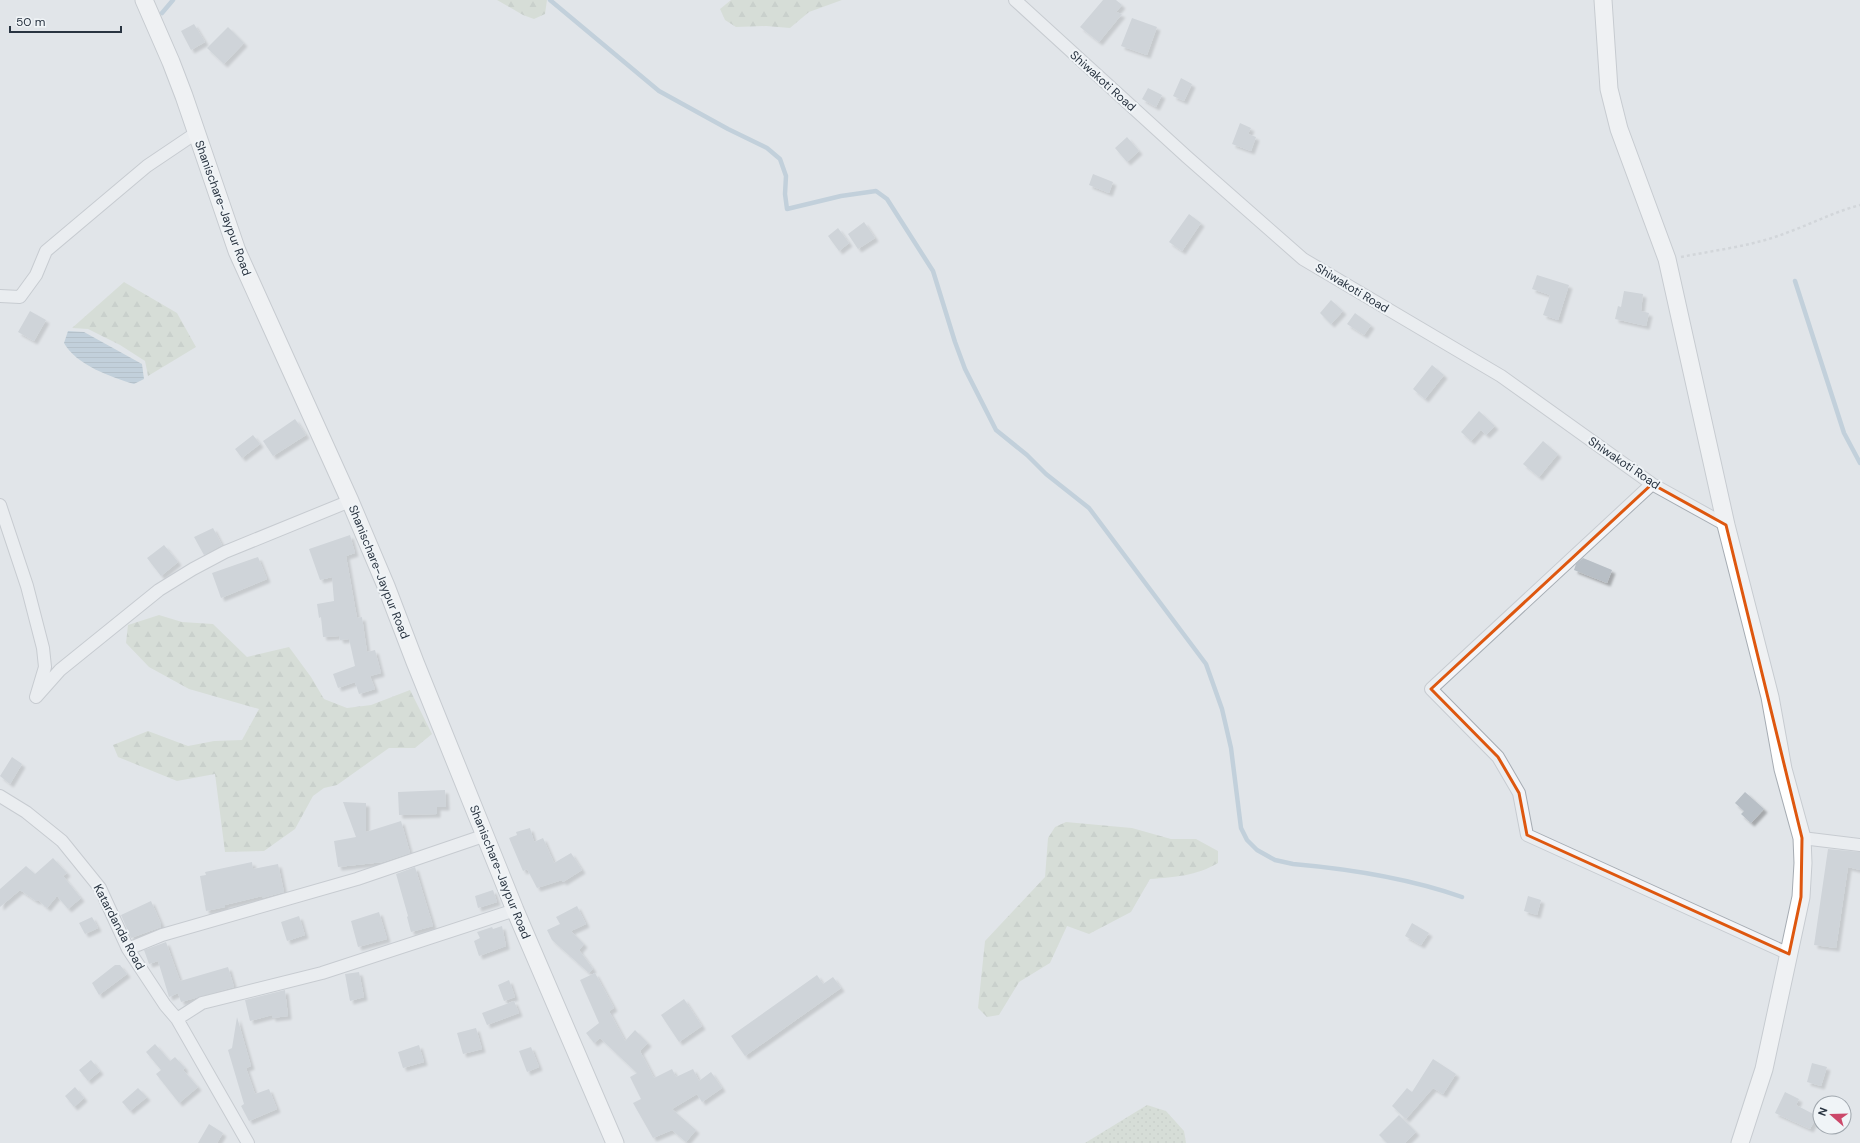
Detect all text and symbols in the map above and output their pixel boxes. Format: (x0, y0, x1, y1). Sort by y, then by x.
scale bar (10, 8, 121, 34)
text: 50 m (16, 14, 45, 30)
street label: Shiwakoti Road (1067, 47, 1139, 115)
street label: Shanischare-Jaypur Road (191, 138, 255, 278)
street label: Shiwakoti Road (1312, 260, 1392, 316)
street label: Shiwakoti Road (1585, 433, 1663, 493)
street label: Shanischare-Jaypur Road (345, 503, 413, 641)
street label: Shanischare-Jaypur Road (466, 803, 534, 941)
street label: Katardanda Road (90, 881, 148, 973)
north arrow (1812, 1095, 1852, 1135)
text: N (1815, 1105, 1831, 1118)

